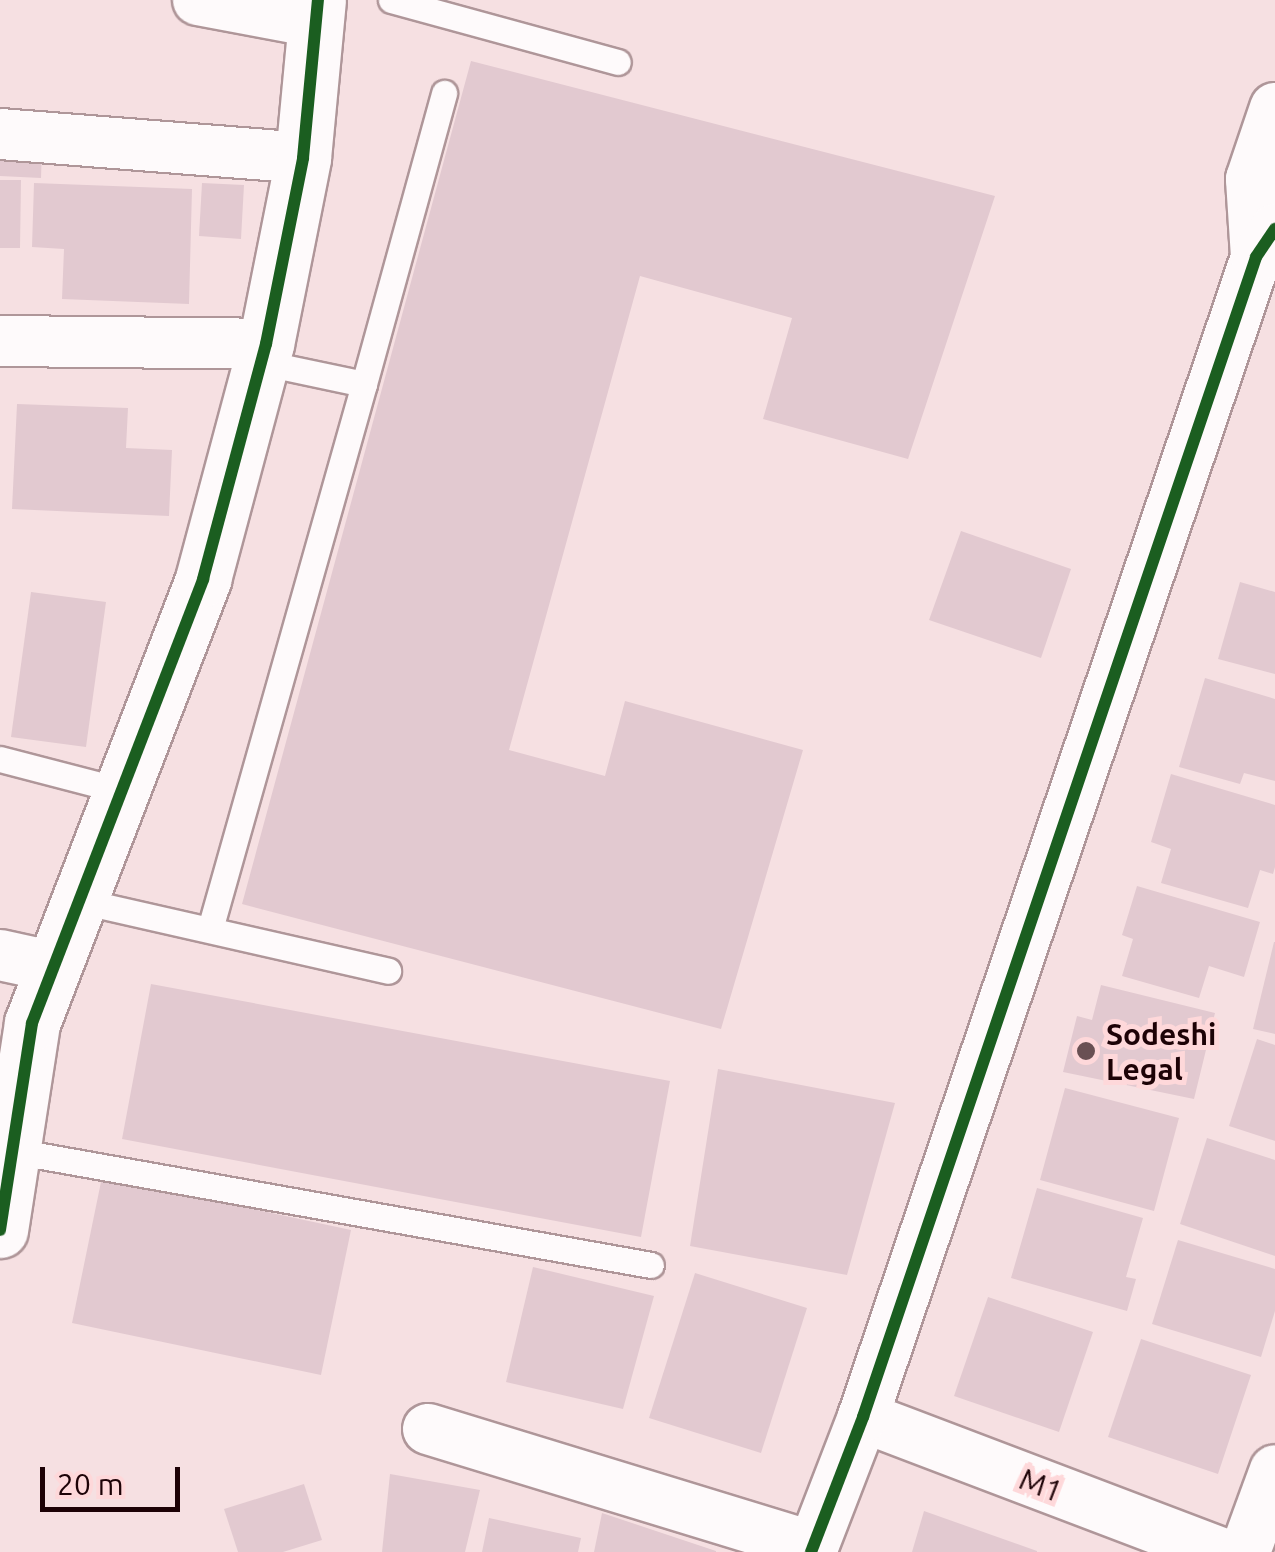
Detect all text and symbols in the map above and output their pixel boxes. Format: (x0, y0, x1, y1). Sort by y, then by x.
place label: Sodeshi Legal (1106, 1016, 1216, 1086)
marker: Sodeshi Legal (1075, 1040, 1097, 1062)
scale bar (45, 1447, 185, 1509)
street label: M1 (1014, 1460, 1068, 1510)
text: 20 m (57, 1467, 124, 1501)

